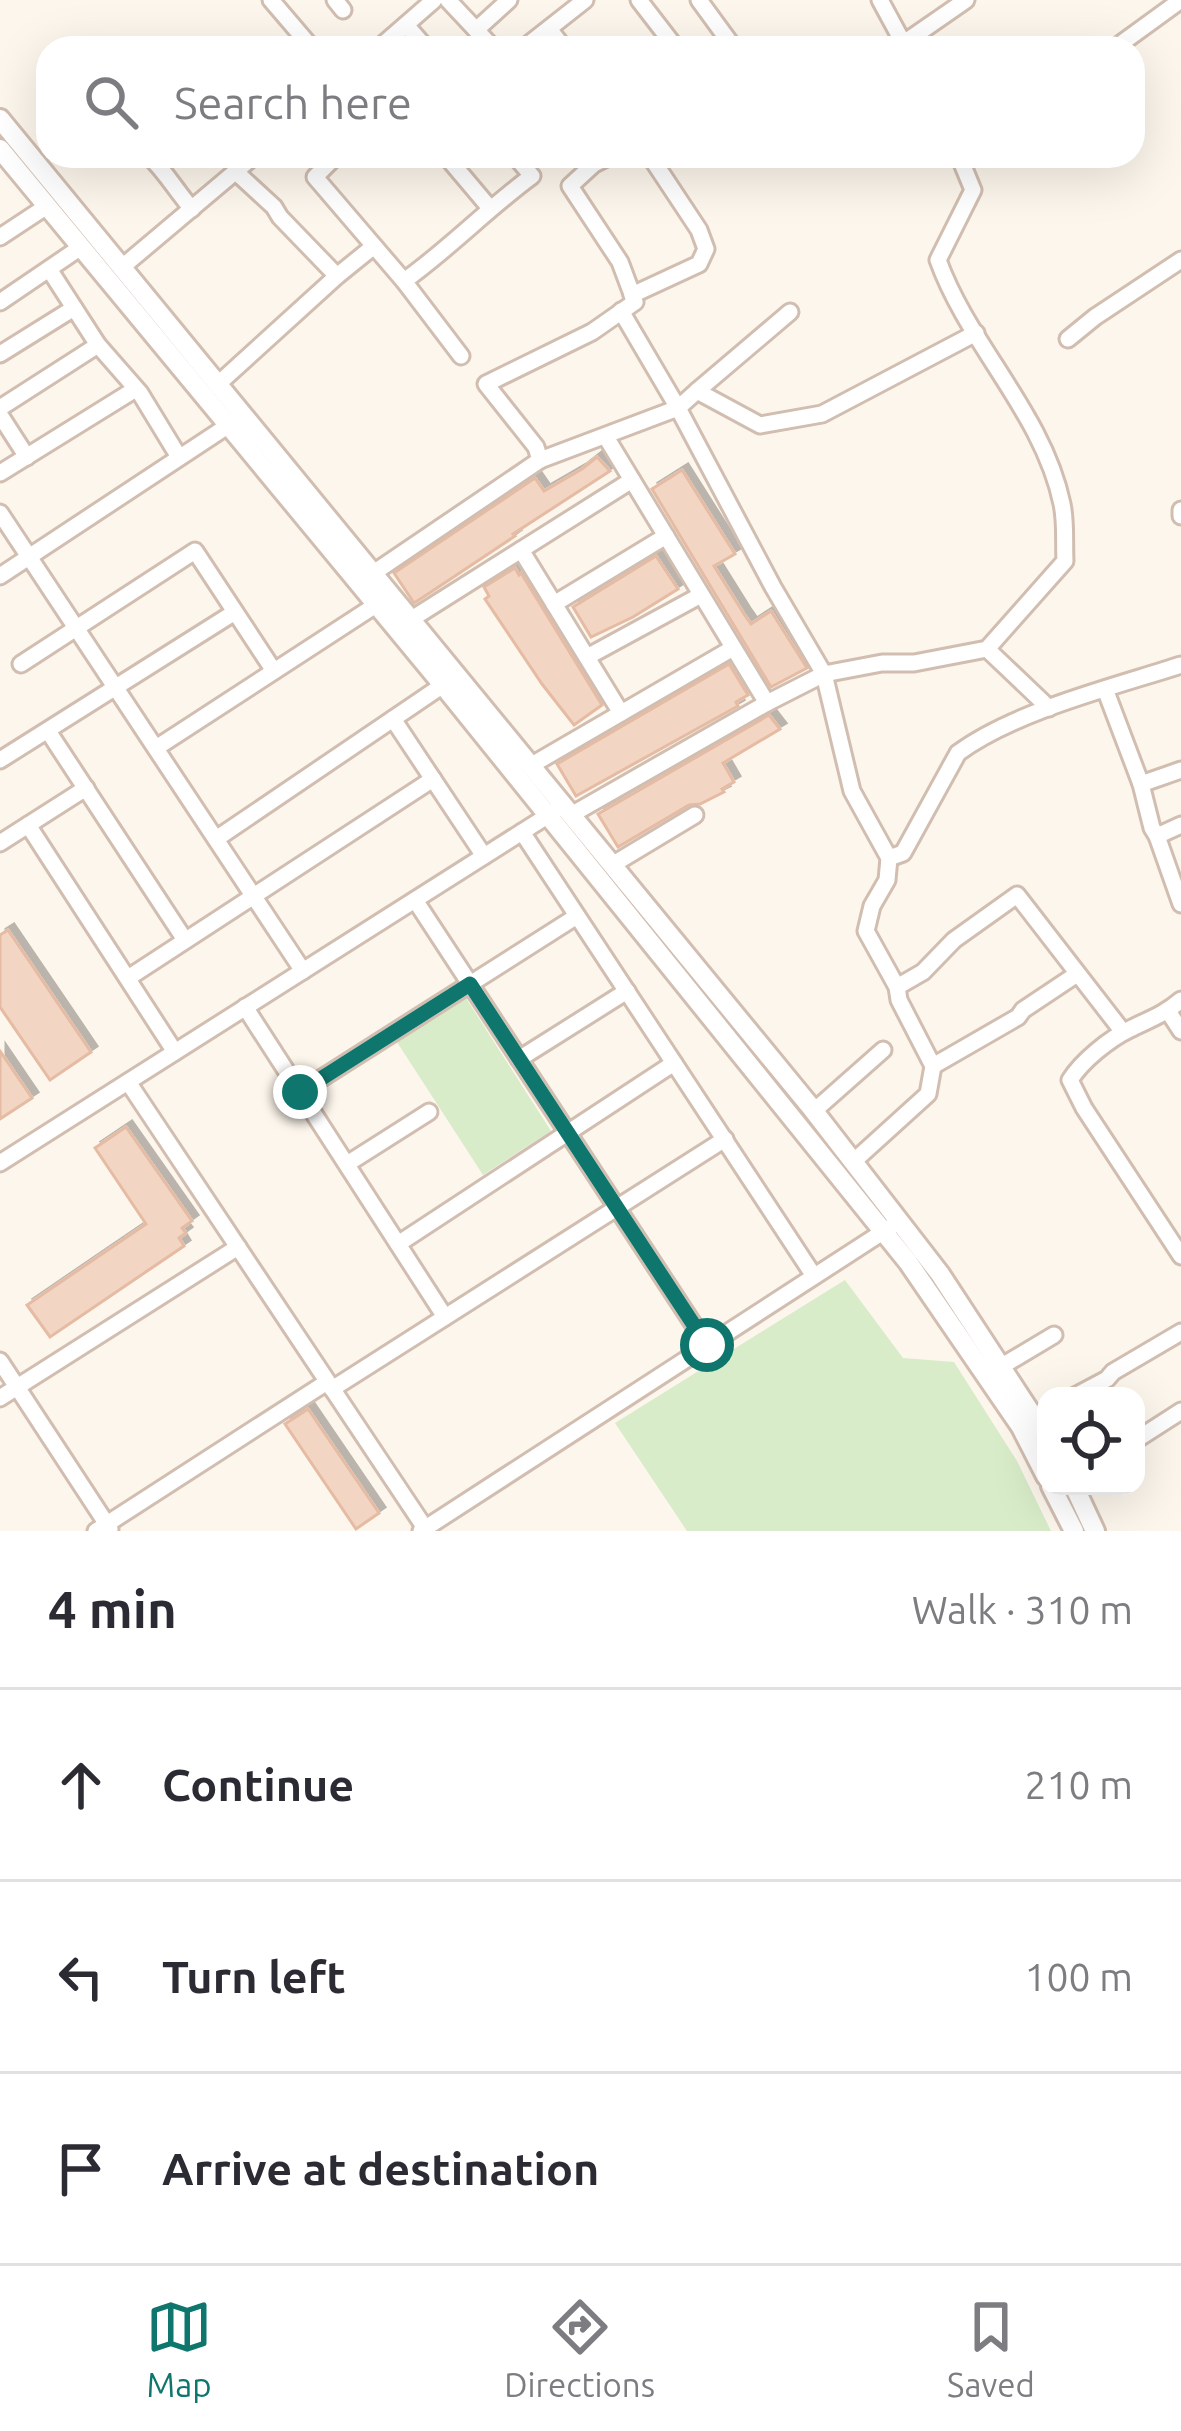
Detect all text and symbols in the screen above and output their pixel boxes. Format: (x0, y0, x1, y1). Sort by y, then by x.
search box (36, 36, 1145, 168)
icon: search (78, 69, 144, 135)
text: Search here (174, 77, 412, 128)
route end (273, 1065, 327, 1119)
route start (680, 1318, 734, 1372)
map controls (1037, 1387, 1145, 1495)
button: locate (1037, 1387, 1145, 1495)
text: 4 min (48, 1580, 177, 1638)
text: Walk · 310 m (912, 1588, 1133, 1631)
icon: ahead (48, 1752, 114, 1818)
text: Continue (162, 1759, 354, 1810)
text: 210 m (1024, 1763, 1133, 1806)
icon: left (48, 1944, 114, 2010)
text: Turn left (162, 1951, 346, 2002)
text: 100 m (1024, 1955, 1133, 1998)
icon: arrive (48, 2136, 114, 2202)
text: Arrive at destination (162, 2143, 599, 2194)
tab: Map (146, 2294, 212, 2403)
tab: Directions (504, 2294, 655, 2403)
tab: Saved (947, 2294, 1035, 2403)

